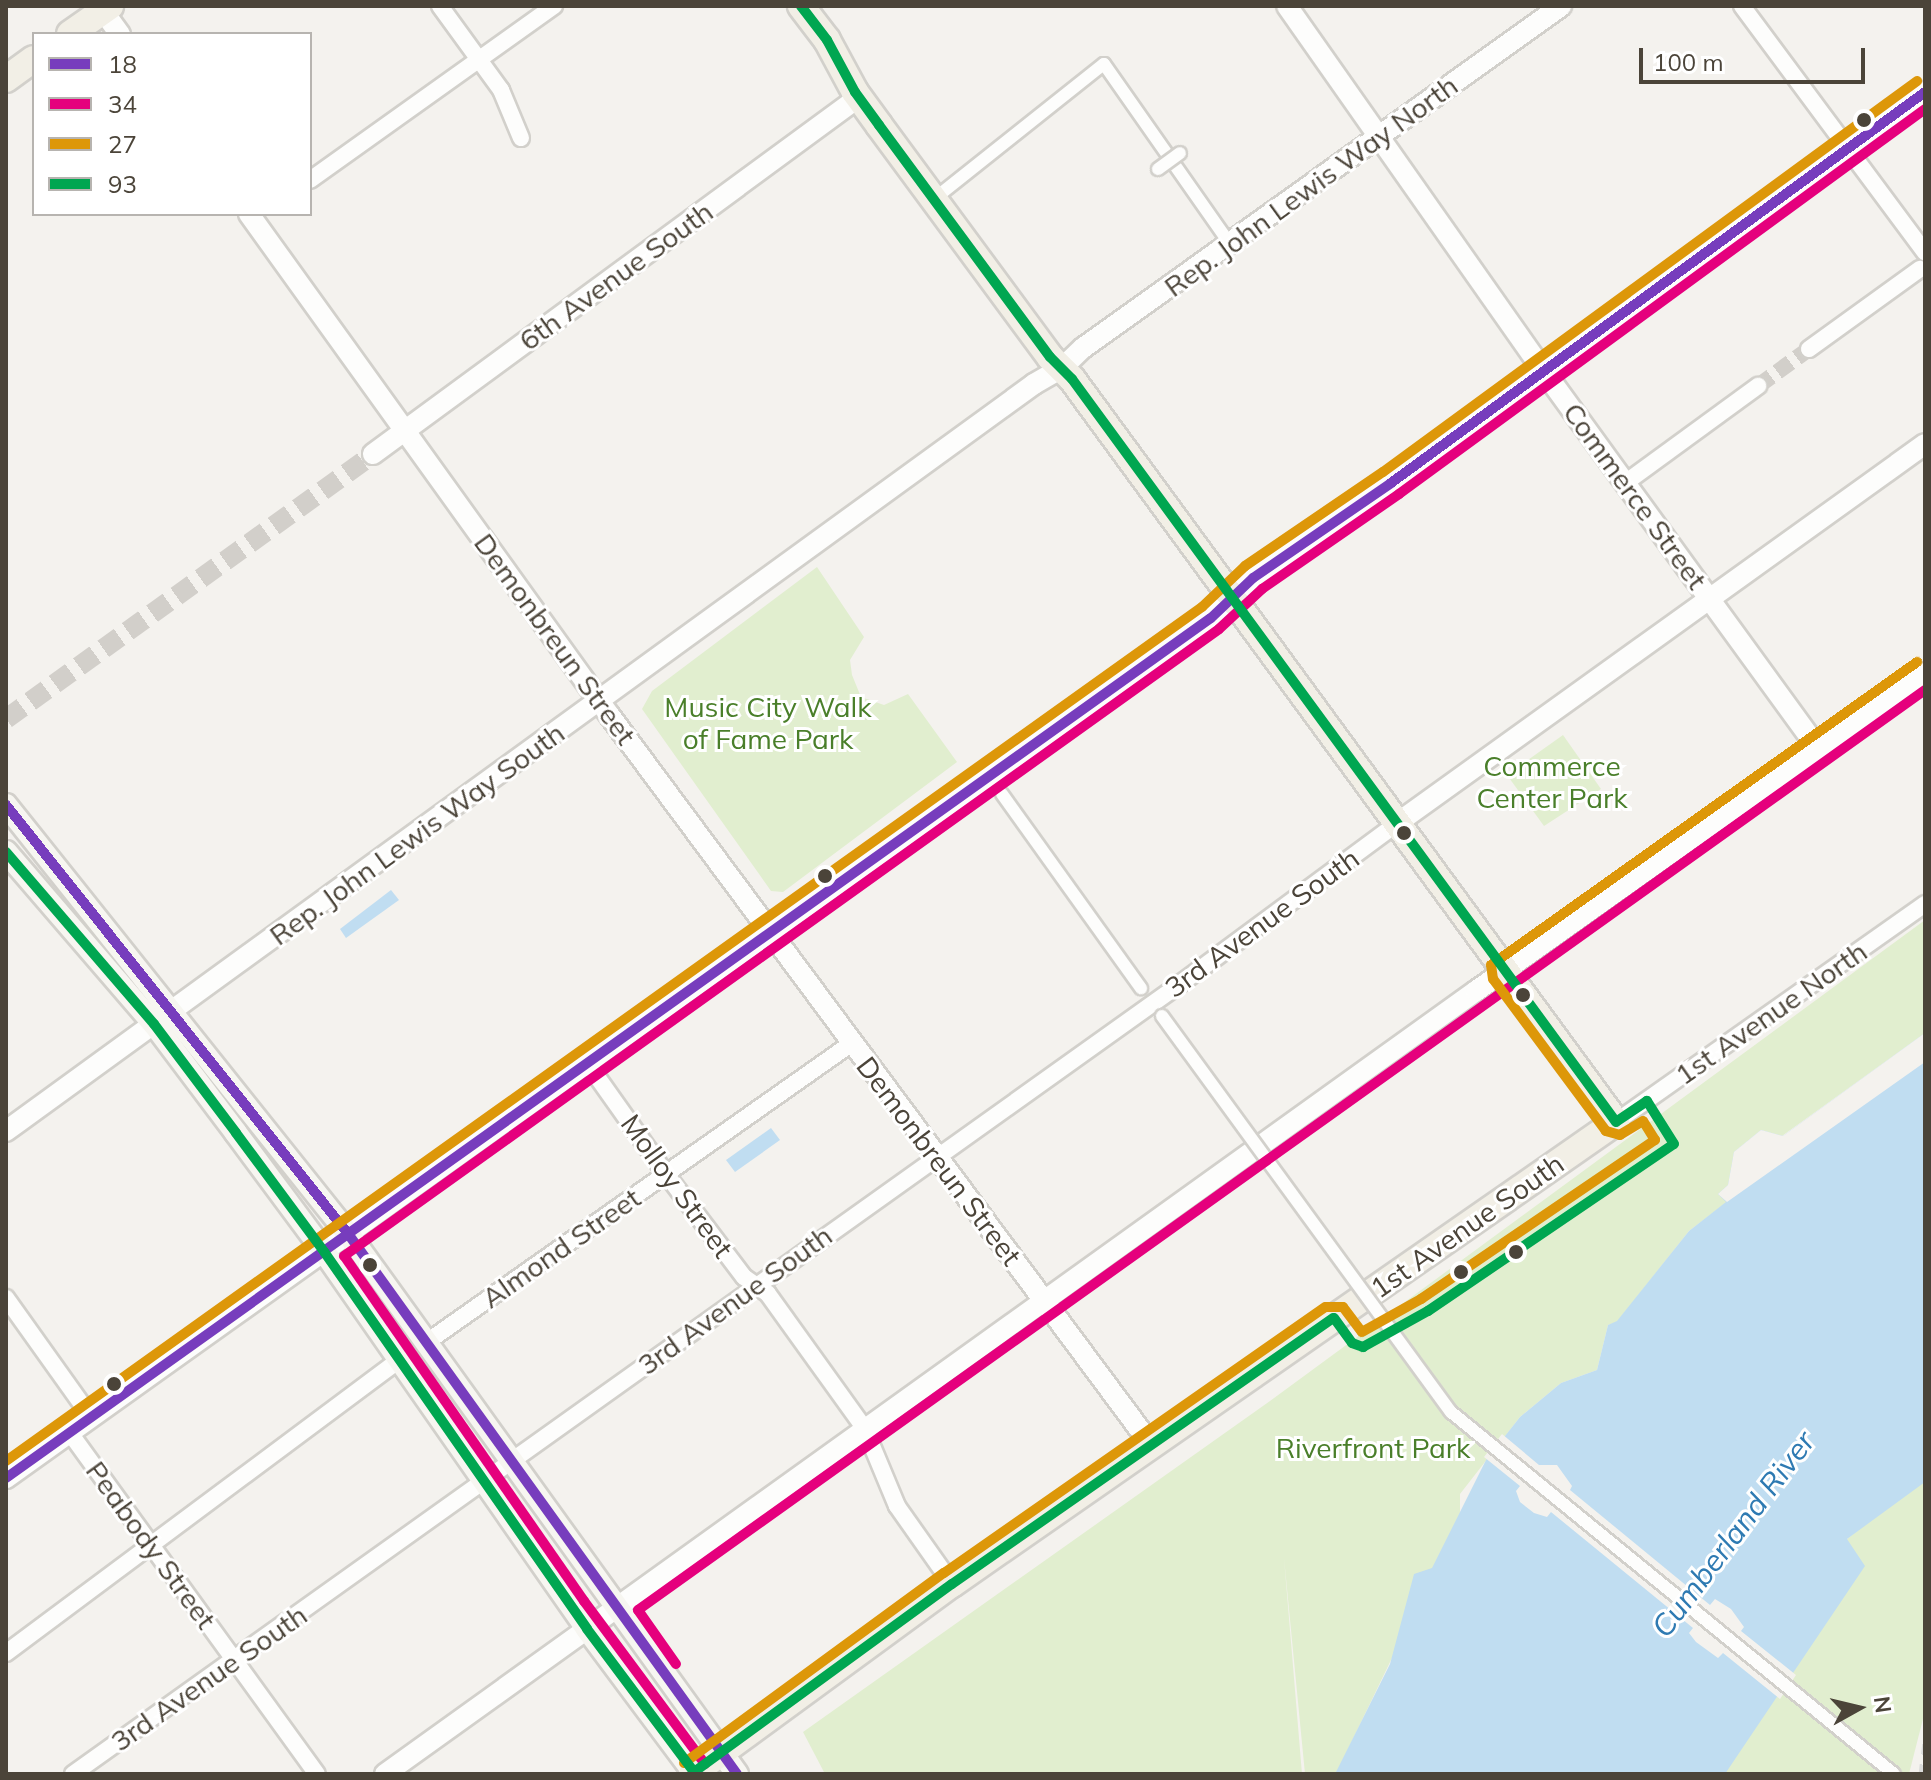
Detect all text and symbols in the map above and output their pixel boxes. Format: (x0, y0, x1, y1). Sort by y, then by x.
legend (32, 32, 312, 216)
scale bar (1643, 32, 1869, 82)
text: 100 m (1653, 47, 1724, 77)
text: 18 (108, 49, 137, 79)
street label: Rep. John Lewis Way North (1158, 68, 1464, 304)
text: 34 (108, 89, 137, 119)
unlabelled marker (1856, 112, 1872, 128)
text: 27 (108, 129, 137, 159)
text: 93 (108, 169, 137, 199)
street label: 6th Avenue South (513, 195, 719, 357)
street label: Commerce Street (1556, 396, 1714, 596)
street label: Demonbreun Street (467, 527, 643, 751)
park label: Music City Walk of Fame Park (664, 690, 872, 756)
street label: Rep. John Lewis Way South (263, 716, 571, 952)
park label: Commerce Center Park (1476, 749, 1628, 815)
unlabelled marker (1396, 825, 1412, 841)
street label: 3rd Avenue South (1158, 841, 1366, 1005)
unlabelled marker (817, 868, 833, 884)
street label: 1st Avenue North (1669, 934, 1873, 1092)
unlabelled marker (1515, 987, 1531, 1003)
street label: Demonbreun Street (850, 1050, 1028, 1272)
street label: Molloy Street (614, 1108, 740, 1264)
street label: 1st Avenue South (1364, 1147, 1570, 1305)
street label: Almond Street (475, 1181, 647, 1315)
street label: 3rd Avenue South (631, 1218, 839, 1382)
unlabelled marker (1508, 1244, 1524, 1260)
unlabelled marker (362, 1257, 378, 1273)
unlabelled marker (1453, 1264, 1469, 1280)
unlabelled marker (106, 1376, 122, 1392)
water label: Cumberland River (1644, 1424, 1822, 1644)
park label: Riverfront Park (1276, 1431, 1470, 1465)
street label: Peabody Street (79, 1455, 223, 1635)
street label: 3rd Avenue South (105, 1598, 313, 1758)
north arrow (1819, 1668, 1899, 1748)
text: N (1868, 1694, 1898, 1715)

